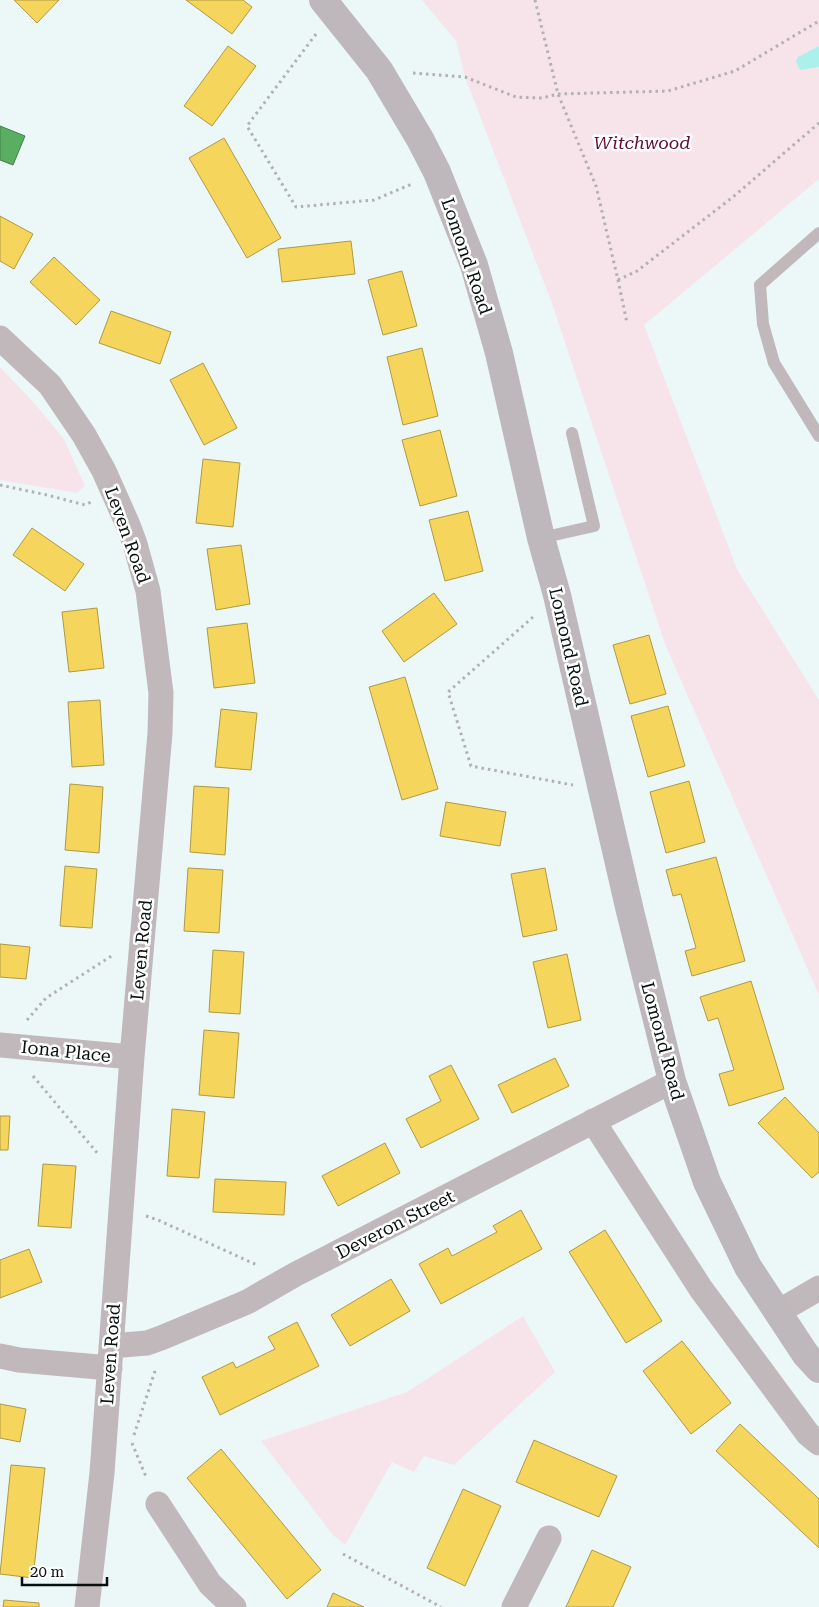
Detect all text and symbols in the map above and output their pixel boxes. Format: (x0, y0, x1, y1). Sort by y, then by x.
park label: Witchwood (593, 132, 691, 153)
street label: Lomond Road (437, 195, 497, 317)
street label: Leven Road (101, 484, 155, 587)
street label: Lomond Road (545, 585, 593, 709)
street label: Leven Road (126, 898, 156, 1001)
street label: Lomond Road (637, 980, 689, 1103)
street label: Iona Place (20, 1036, 112, 1066)
street label: Deveron Street (332, 1185, 458, 1263)
street label: Leven Road (96, 1302, 124, 1405)
scale bar (22, 1554, 108, 1586)
text: 20 m (30, 1563, 65, 1581)

